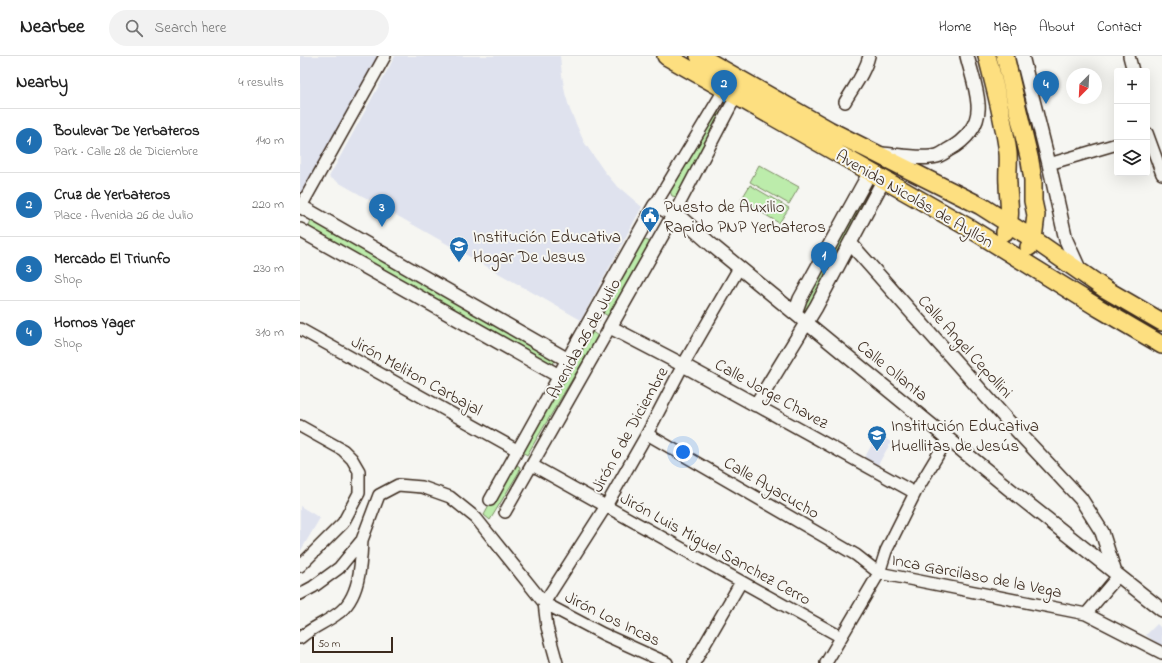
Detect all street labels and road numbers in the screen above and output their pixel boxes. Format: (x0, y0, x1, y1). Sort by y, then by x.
street label: Avenida Nicolás de Ayllón (830, 144, 998, 256)
street label: Avenida 26 de Julio (541, 274, 628, 403)
street label: Calle Angel Cepollini (910, 290, 1018, 406)
street label: Jirón Meliton Carbajal (346, 330, 487, 423)
street label: Calle Ollanta (851, 335, 933, 408)
street label: Calle Jorge Chavez (709, 353, 833, 438)
street label: Jirón 6 de Diciembre (585, 362, 675, 497)
street label: Calle Ayacucho (718, 451, 824, 527)
street label: Jirón Luis Miguel Sanchez Cerro (614, 486, 815, 614)
street label: Inca Garcilaso de la Vega (889, 548, 1064, 607)
street label: Jirón Los Incas (560, 585, 665, 653)

